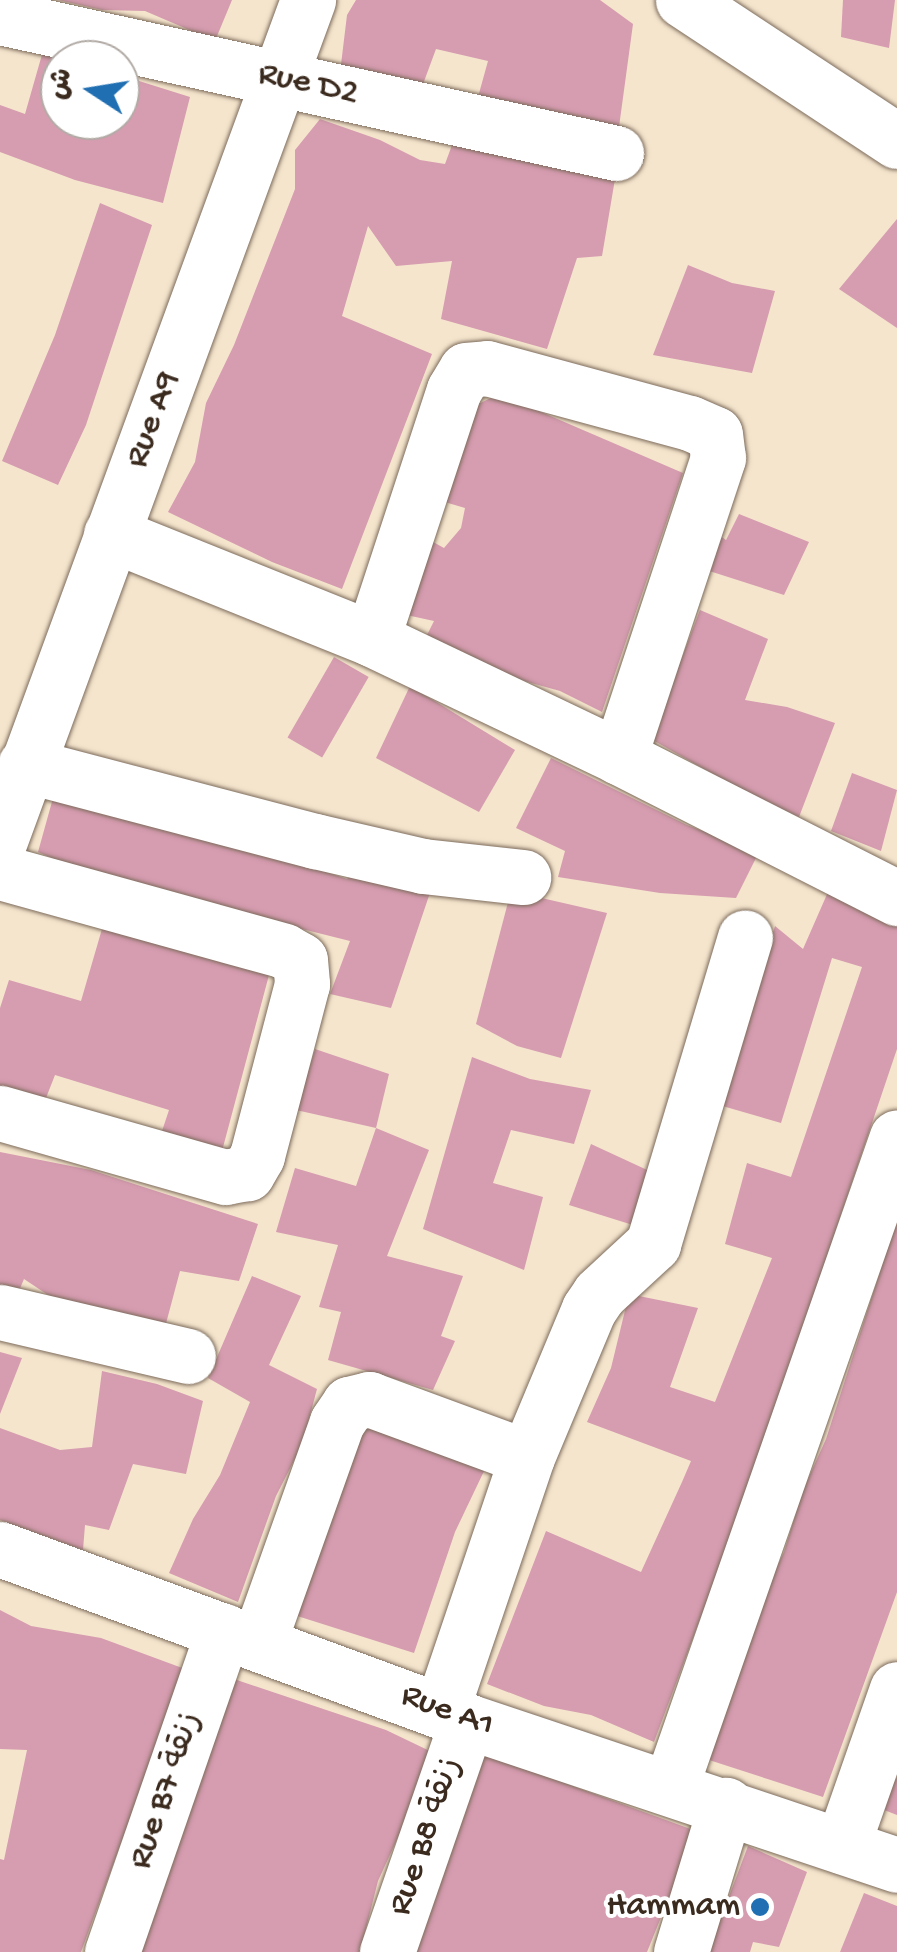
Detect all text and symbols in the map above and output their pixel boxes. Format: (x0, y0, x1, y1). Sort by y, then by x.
north arrow (40, 40, 140, 140)
street label: Rue D2 (254, 54, 362, 116)
text: ش (43, 66, 81, 103)
street label: Rue A9 (117, 366, 191, 474)
street label: Rue A1 (395, 1676, 499, 1748)
street label: Rue B7 زنقة (121, 1707, 213, 1875)
street label: Rue B8 زنقة (380, 1753, 474, 1921)
place label: Hammam (607, 1886, 740, 1928)
marker: Hammam (749, 1896, 771, 1918)

